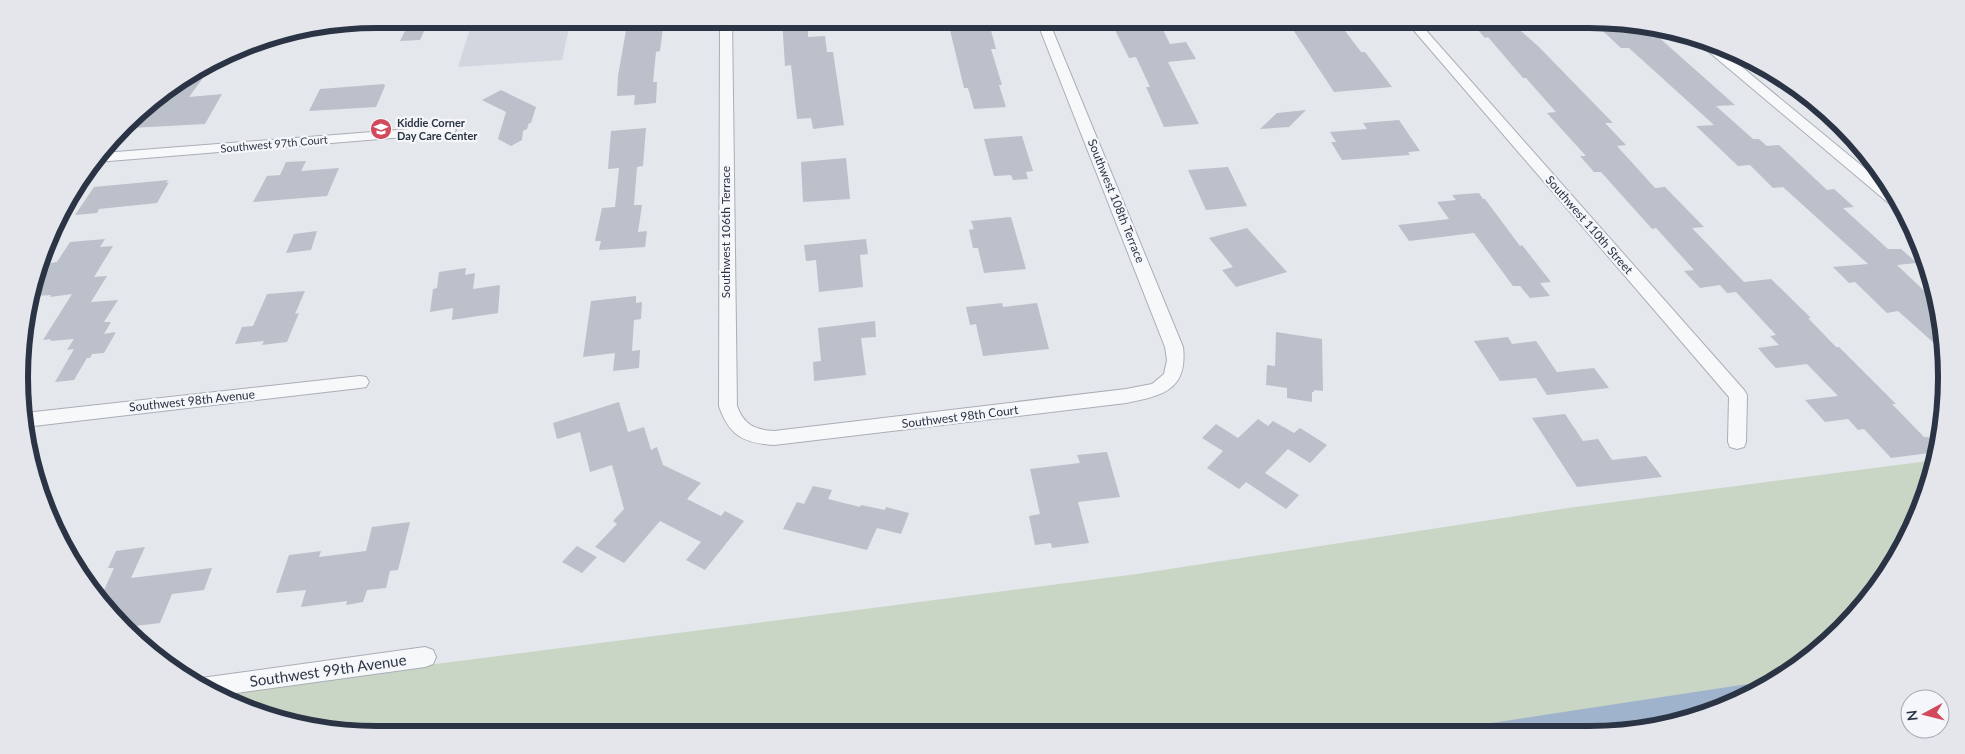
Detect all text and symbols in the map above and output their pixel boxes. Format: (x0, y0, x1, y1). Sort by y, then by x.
place label: Kiddie Corner Day Care Center (397, 116, 478, 142)
school or university icon: Kiddie Corner Day Care Center (369, 117, 393, 141)
street label: Southwest 97th Court (220, 132, 328, 155)
street label: Southwest 108th Terrace (1085, 137, 1148, 265)
street label: Southwest 106th Terrace (718, 166, 733, 298)
street label: Southwest 110th Street (1542, 172, 1637, 278)
street label: Southwest 98th Avenue (128, 386, 256, 415)
street label: Southwest 98th Court (901, 402, 1020, 431)
street label: Southwest 99th Avenue (248, 650, 407, 690)
north arrow (1900, 689, 1950, 739)
text: N (1903, 709, 1921, 722)

